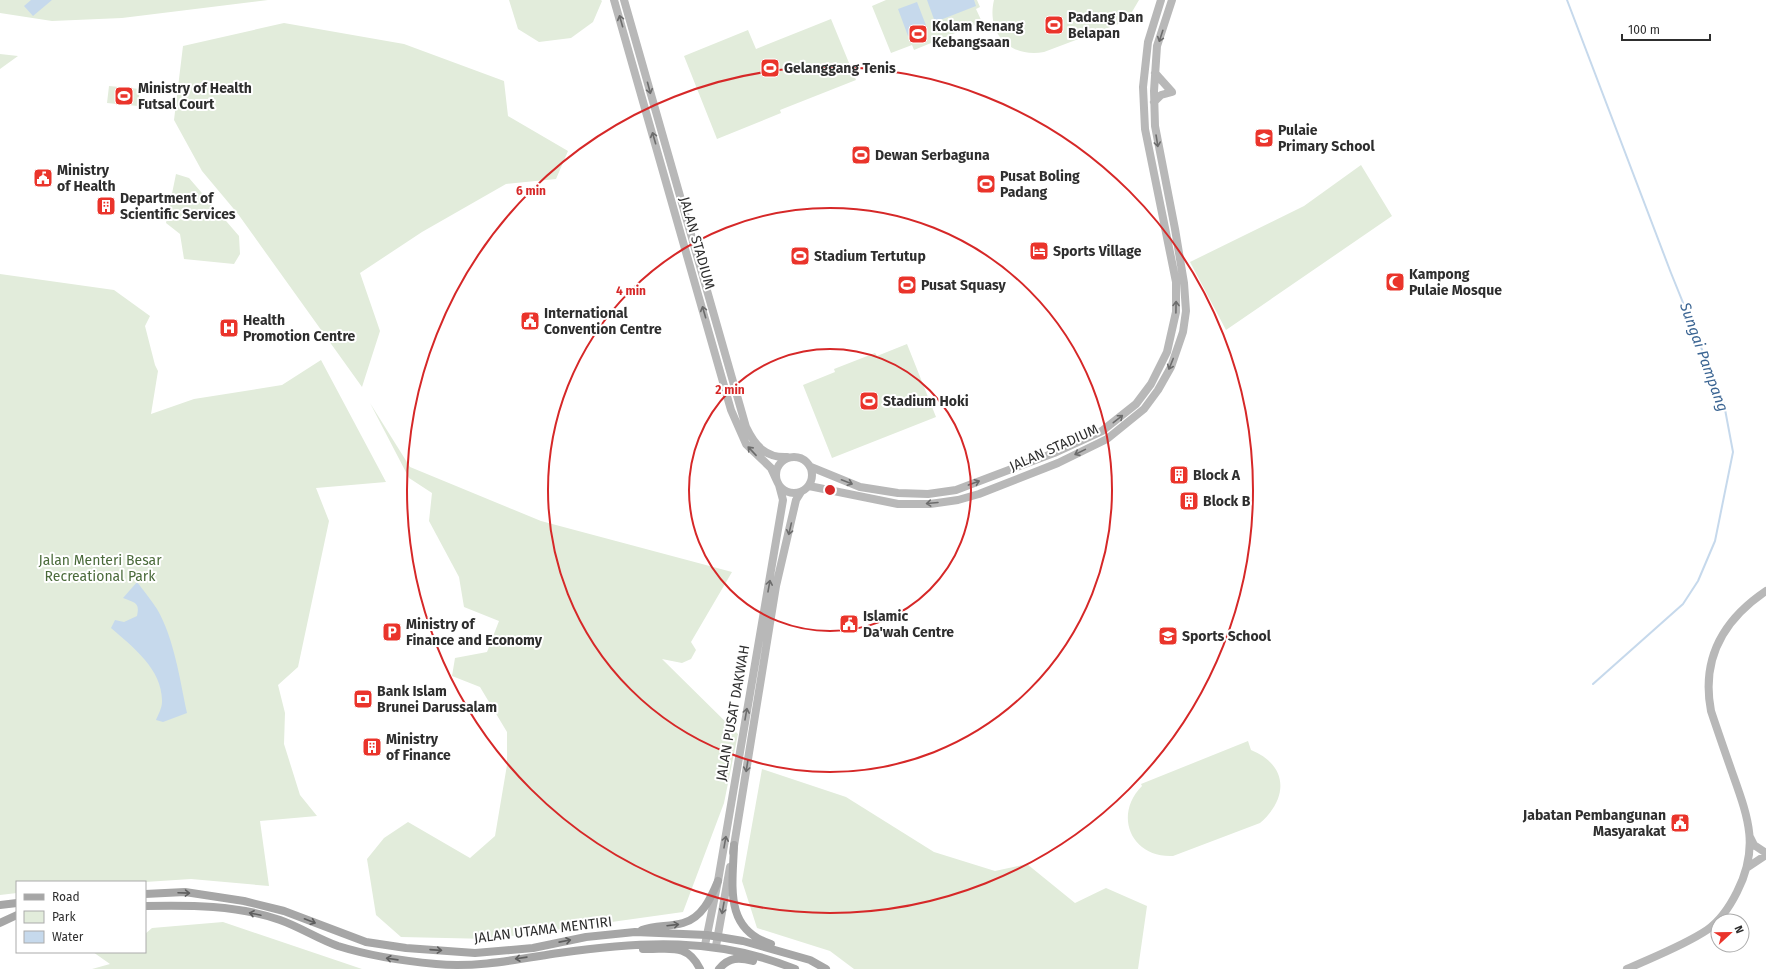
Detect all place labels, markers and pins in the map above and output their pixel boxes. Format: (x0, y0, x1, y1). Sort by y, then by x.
place label: Padang Dan Belapan (1068, 9, 1143, 42)
sports icon: Padang Dan Belapan (1043, 14, 1065, 36)
place label: Kolam Renang Kebangsaan (932, 18, 1024, 51)
sports icon: Kolam Renang Kebangsaan (907, 23, 929, 45)
sports icon: Gelanggang Tenis (759, 57, 781, 79)
place label: Gelanggang Tenis (784, 60, 896, 77)
place label: Ministry of Health Futsal Court (138, 80, 252, 113)
sports icon: Ministry of Health Futsal Court (113, 85, 135, 107)
place label: Pulaie Primary School (1278, 122, 1376, 155)
school or university icon: Pulaie Primary School (1253, 127, 1275, 149)
sports icon: Dewan Serbaguna (850, 144, 872, 166)
place label: Dewan Serbaguna (875, 147, 990, 164)
place label: Ministry of Health (57, 162, 116, 195)
public building icon: Ministry of Health (32, 167, 54, 189)
place label: Pusat Boling Padang (1000, 168, 1080, 201)
sports icon: Pusat Boling Padang (975, 173, 997, 195)
place label: Department of Scientific Services (120, 190, 236, 223)
building icon: Department of Scientific Services (95, 195, 117, 217)
hotel icon: Sports Village (1028, 240, 1050, 262)
place label: Sports Village (1053, 243, 1142, 260)
sports icon: Stadium Tertutup (789, 245, 811, 267)
place label: Stadium Tertutup (814, 248, 926, 265)
place label: Kampong Pulaie Mosque (1409, 266, 1502, 299)
mosque icon: Kampong Pulaie Mosque (1384, 271, 1406, 293)
sports icon: Pusat Squasy (896, 274, 918, 296)
place label: Pusat Squasy (921, 277, 1007, 294)
place label: International Convention Centre (544, 305, 662, 338)
public building icon: International Convention Centre (519, 310, 541, 332)
place label: Health Promotion Centre (243, 312, 356, 345)
hospital icon: Health Promotion Centre (218, 317, 240, 339)
sports icon: Stadium Hoki (858, 390, 880, 412)
place label: Stadium Hoki (883, 393, 969, 410)
building icon: Block A (1168, 464, 1190, 486)
place label: Block A (1193, 467, 1241, 484)
centre of rings (823, 483, 837, 497)
building icon: Block B (1178, 490, 1200, 512)
place label: Block B (1203, 493, 1251, 510)
place label: Islamic Da'wah Centre (863, 608, 954, 641)
public building icon: Islamic Da'wah Centre (838, 613, 860, 635)
place label: Ministry of Finance and Economy (406, 616, 543, 649)
parking icon: Ministry of Finance and Economy (381, 621, 403, 643)
school or university icon: Sports School (1157, 625, 1179, 647)
place label: Sports School (1182, 628, 1272, 645)
place label: Bank Islam Brunei Darussalam (377, 683, 497, 716)
bank icon: Bank Islam Brunei Darussalam (352, 688, 374, 710)
place label: Ministry of Finance (386, 731, 451, 764)
building icon: Ministry of Finance (361, 736, 383, 758)
place label: Jabatan Pembangunan Masyarakat (1522, 807, 1667, 840)
public building icon: Jabatan Pembangunan Masyarakat (1669, 812, 1691, 834)

